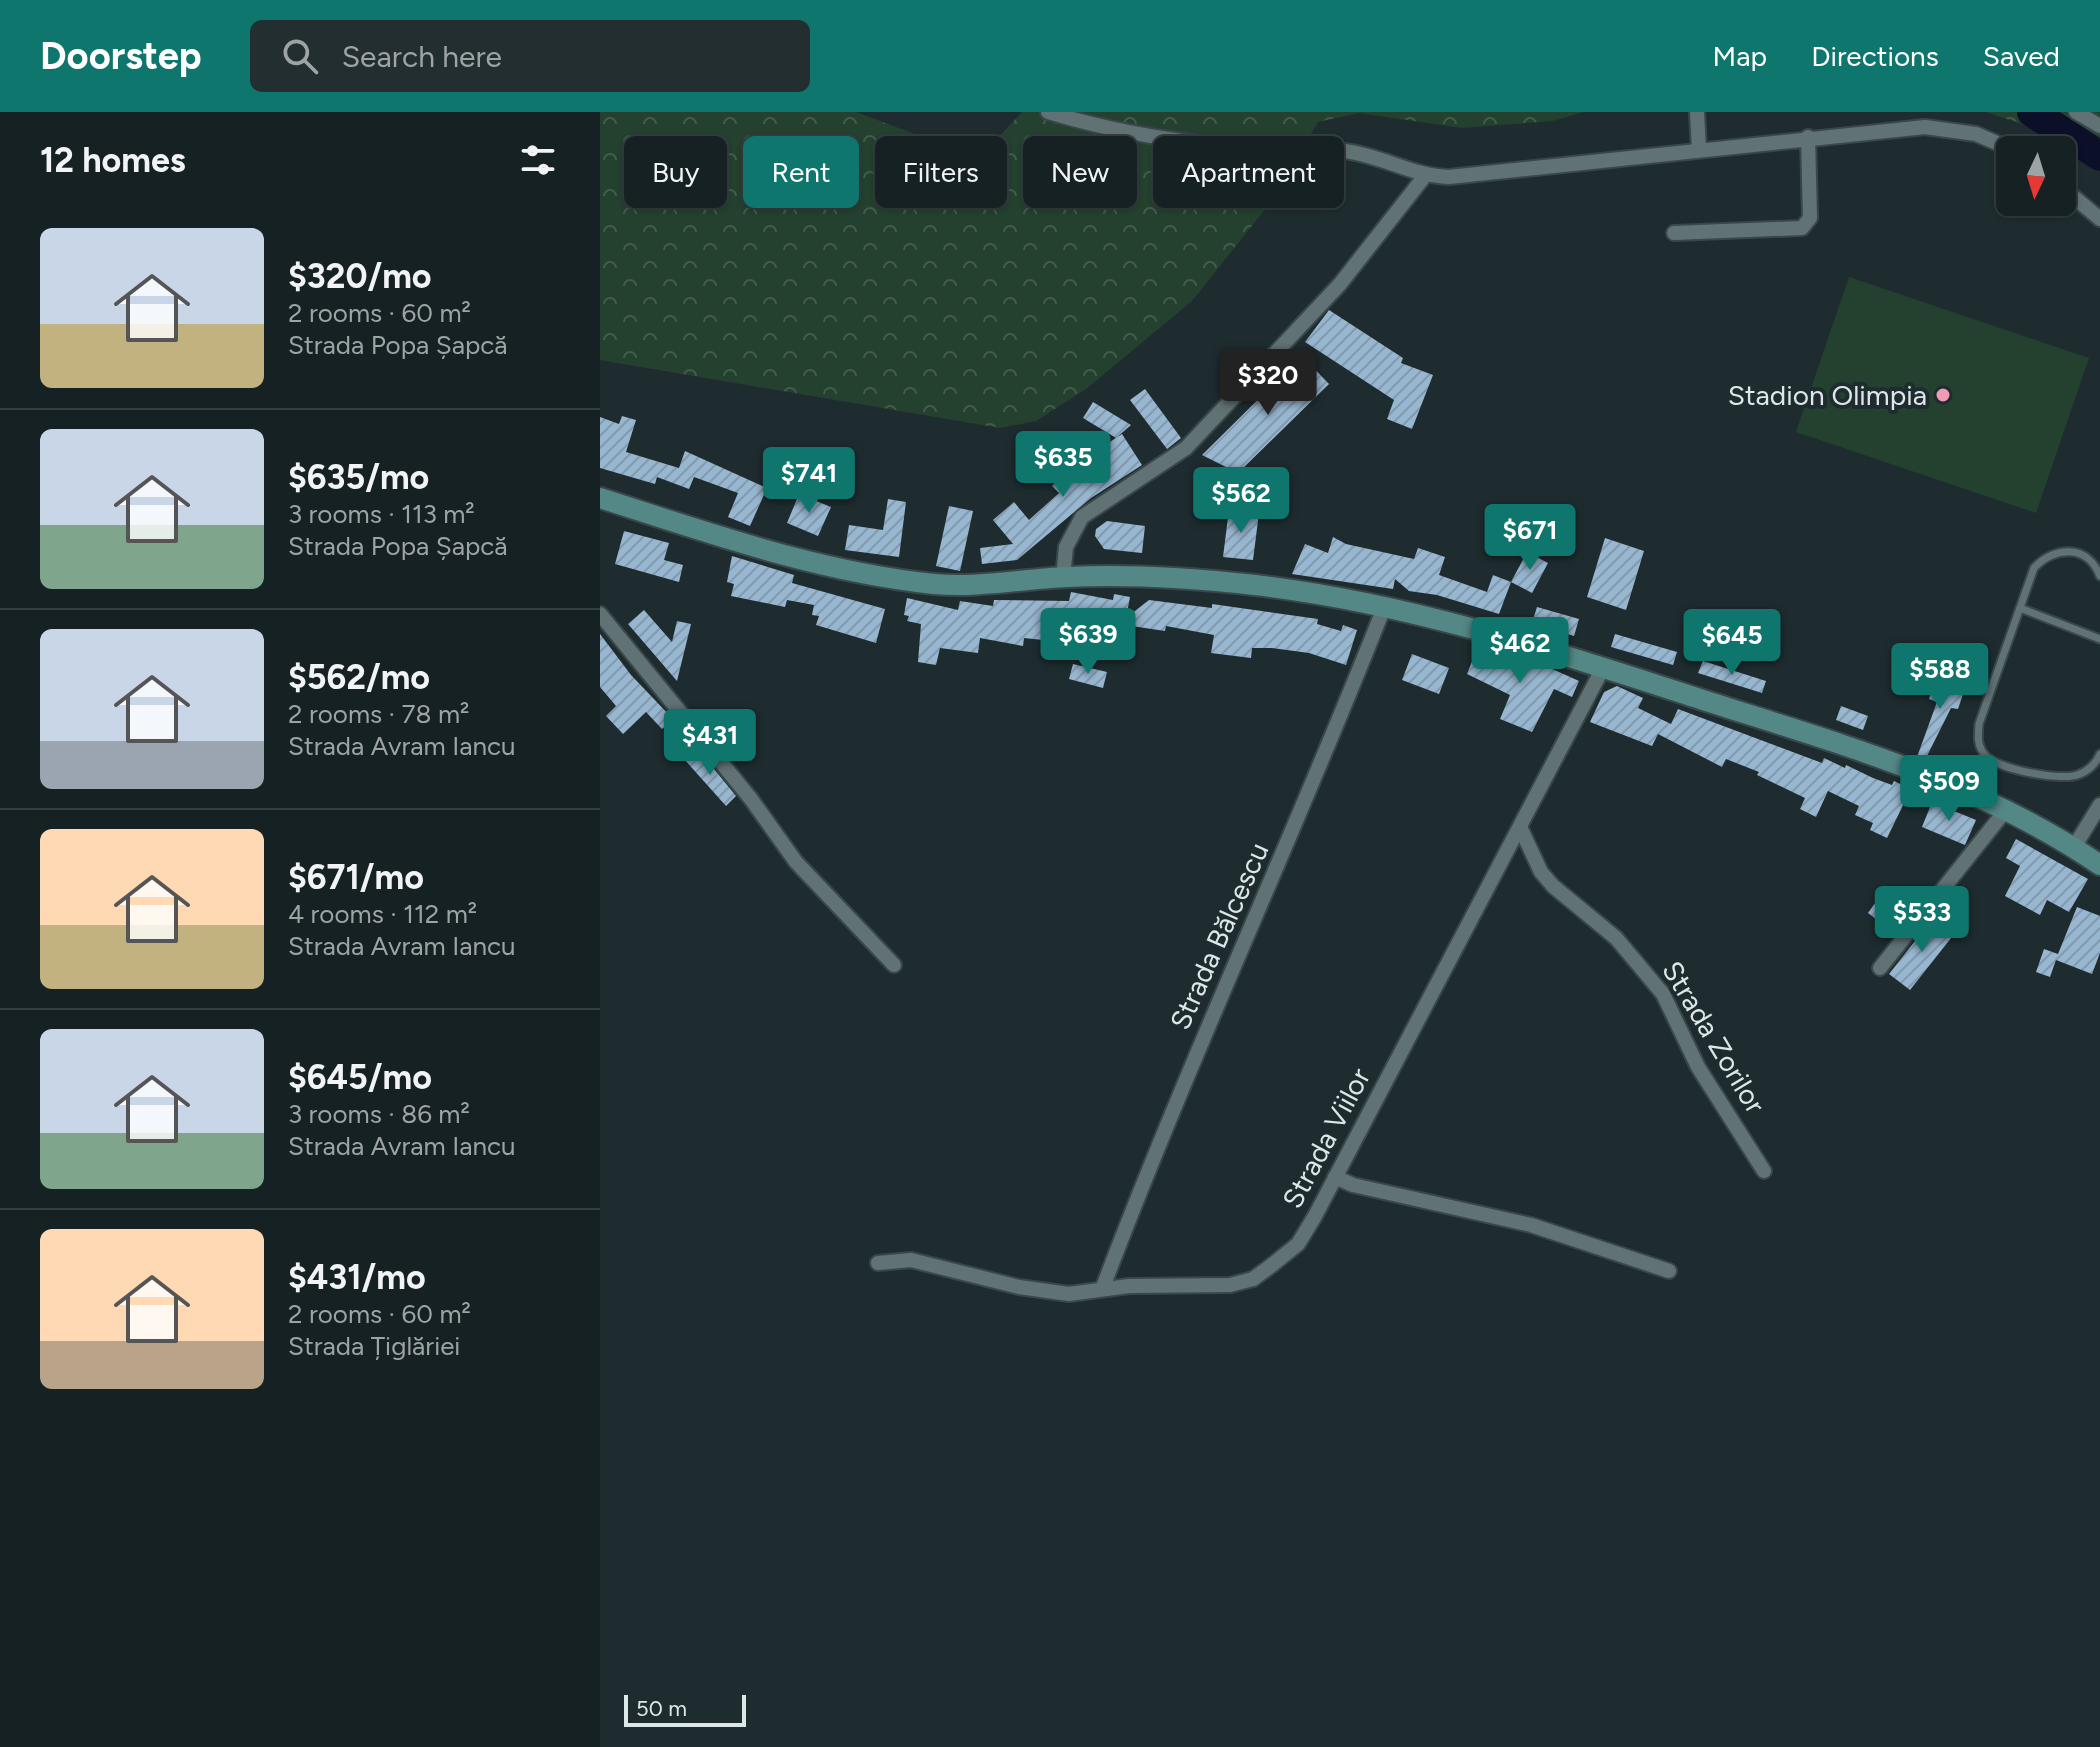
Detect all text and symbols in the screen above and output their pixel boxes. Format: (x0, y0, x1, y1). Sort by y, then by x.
search box (250, 20, 810, 92)
text: Doorstep (40, 33, 202, 79)
icon: search (278, 34, 322, 78)
text: Search here (342, 38, 502, 75)
text: Map (1713, 39, 1767, 73)
text: Directions (1811, 39, 1939, 73)
text: Saved (1983, 39, 2060, 73)
chip: Buy (624, 136, 727, 208)
chip: Rent (743, 136, 859, 208)
chip: Filters (875, 136, 1007, 208)
chip: New (1023, 136, 1137, 208)
chip: Apartment (1153, 136, 1344, 208)
north arrow (1996, 136, 2076, 216)
map controls (1996, 136, 2076, 216)
icon: filters (516, 138, 560, 182)
text: 12 homes (40, 140, 186, 181)
text: $320/mo (288, 256, 432, 297)
icon: home (104, 260, 200, 356)
text: 2 rooms · 60 m² (288, 297, 471, 329)
text: Strada Popa Șapcă (288, 329, 508, 361)
pin: $320 (1221, 349, 1315, 417)
text: $320 (1238, 359, 1298, 391)
place label: Stadion Olimpia (1728, 378, 1927, 412)
marker: Stadion Olimpia (1934, 386, 1952, 404)
pin: $635 (1016, 431, 1110, 499)
text: $635 (1033, 441, 1093, 473)
pin: $741 (762, 447, 856, 515)
text: $635/mo (288, 457, 429, 498)
text: $741 (781, 457, 837, 489)
icon: home (104, 461, 200, 557)
pin: $562 (1194, 467, 1288, 535)
text: $562 (1211, 477, 1271, 509)
text: 3 rooms · 113 m² (288, 498, 475, 530)
pin: $671 (1483, 504, 1577, 572)
text: $671 (1503, 514, 1557, 546)
text: Strada Popa Șapcă (288, 530, 508, 562)
pin: $639 (1041, 608, 1135, 676)
pin: $645 (1685, 609, 1779, 677)
pin: $462 (1473, 617, 1567, 685)
text: $639 (1058, 618, 1118, 650)
text: $645 (1701, 619, 1763, 651)
text: $462 (1490, 627, 1551, 659)
pin: $588 (1893, 643, 1987, 711)
text: $588 (1909, 653, 1971, 685)
text: $562/mo (288, 657, 430, 698)
icon: home (104, 661, 200, 757)
text: 2 rooms · 78 m² (288, 698, 469, 730)
pin: $431 (663, 709, 757, 777)
text: $431 (682, 719, 738, 751)
text: Strada Avram Iancu (288, 730, 516, 762)
pin: $509 (1902, 755, 1996, 823)
text: $509 (1918, 765, 1980, 797)
street label: Strada Bălcescu (1163, 837, 1275, 1035)
text: $671/mo (288, 857, 424, 898)
icon: home (104, 861, 200, 957)
pin: $533 (1875, 886, 1969, 954)
text: $533 (1893, 896, 1951, 928)
text: 4 rooms · 112 m² (288, 898, 477, 930)
text: Strada Avram Iancu (288, 930, 516, 962)
street label: Strada Zorilor (1655, 955, 1773, 1120)
text: $645/mo (288, 1057, 432, 1098)
icon: home (104, 1061, 200, 1157)
street label: Strada Viilor (1275, 1062, 1377, 1214)
text: 3 rooms · 86 m² (288, 1098, 470, 1130)
text: Strada Avram Iancu (288, 1130, 516, 1162)
text: $431/mo (288, 1257, 426, 1298)
icon: home (104, 1261, 200, 1357)
text: 2 rooms · 60 m² (288, 1298, 471, 1330)
text: Strada Țiglăriei (288, 1330, 460, 1362)
scale bar (624, 1691, 746, 1727)
text: 50 m (636, 1695, 687, 1722)

